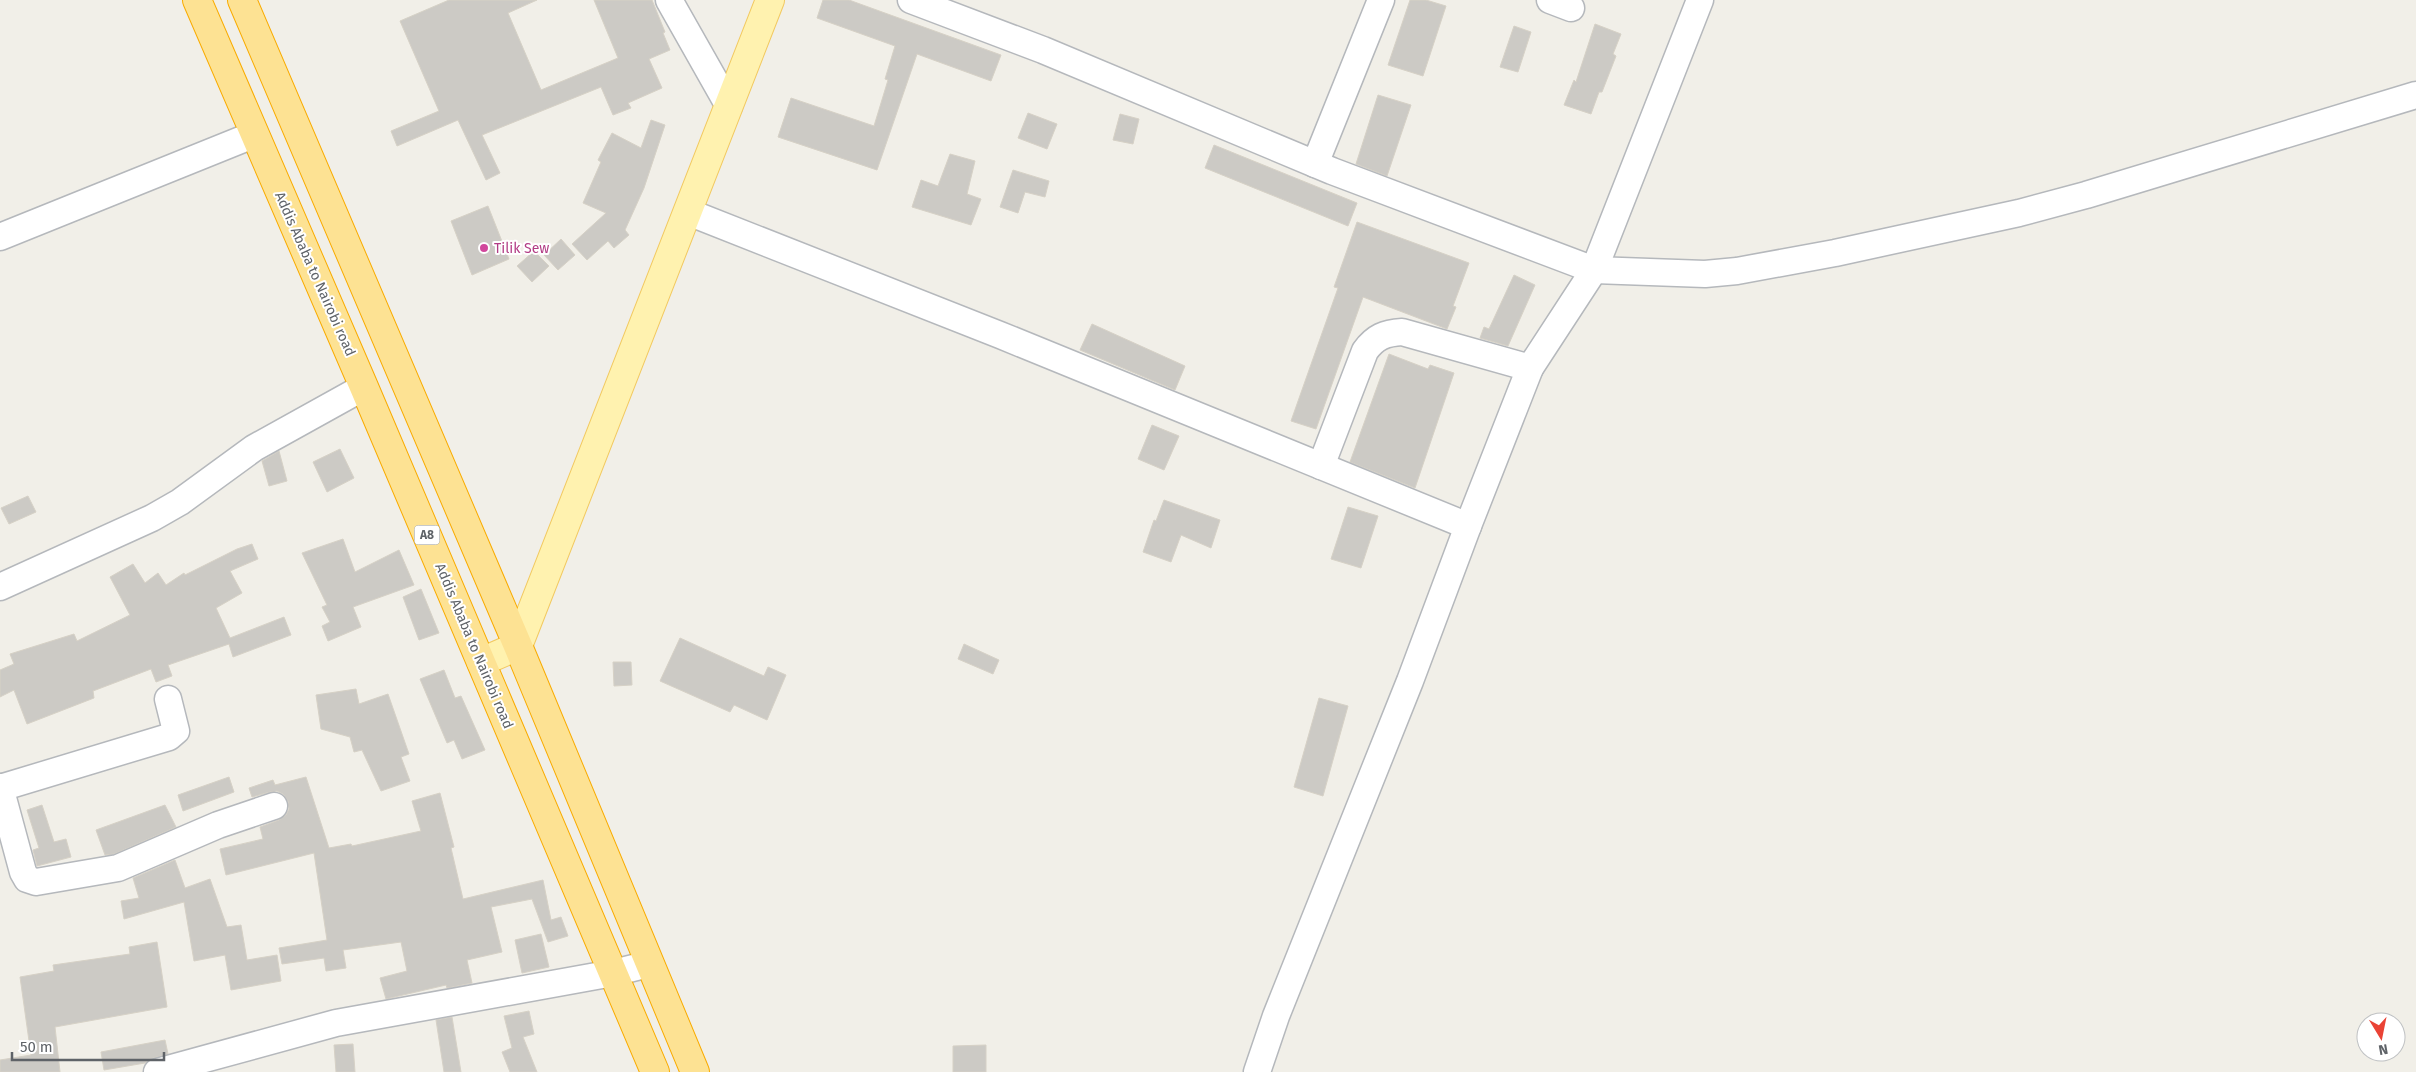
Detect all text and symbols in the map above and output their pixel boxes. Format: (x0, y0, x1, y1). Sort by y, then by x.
street label: Addis Ababa to Nairobi road (271, 189, 359, 359)
place label: Tilik Sew (494, 240, 549, 257)
marker: Tilik Sew (478, 242, 490, 254)
road number: A8 (414, 526, 440, 544)
street label: Addis Ababa to Nairobi road (431, 561, 517, 731)
north arrow (2356, 1012, 2406, 1062)
scale bar (12, 1030, 165, 1062)
text: 50 m (20, 1038, 53, 1056)
text: N (2377, 1040, 2389, 1058)

